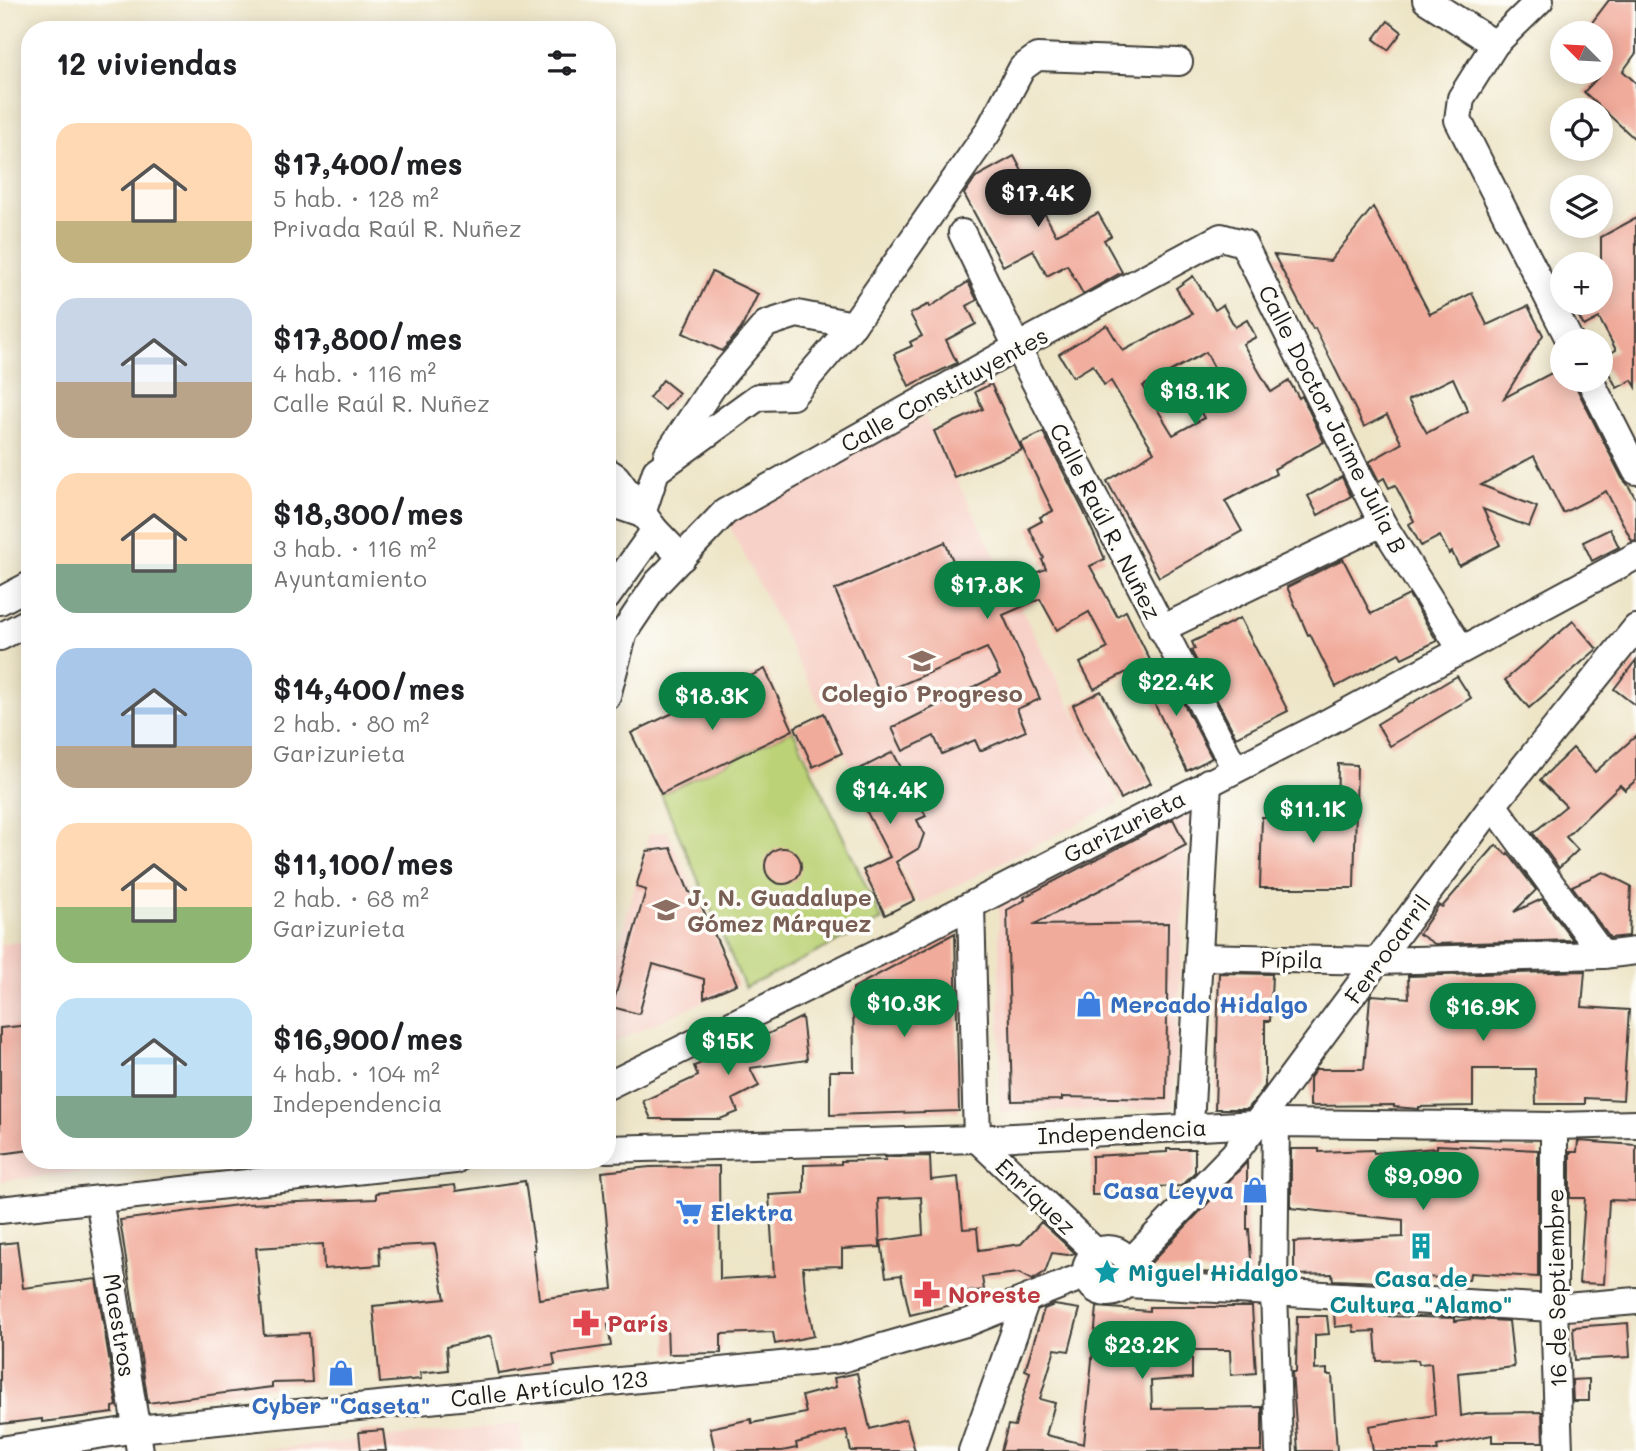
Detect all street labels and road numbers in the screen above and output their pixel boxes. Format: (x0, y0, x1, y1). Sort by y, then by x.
street label: Calle Doctor Jaime Julia B (1252, 280, 1414, 558)
street label: Calle Constituyentes (835, 320, 1053, 458)
street label: Calle Raúl R. Nuñez (1043, 418, 1169, 624)
street label: Garizurieta (1058, 783, 1190, 869)
street label: Ferrocarril (1337, 889, 1437, 1009)
street label: Pípila (1260, 943, 1324, 975)
street label: Independencia (1037, 1112, 1207, 1150)
street label: Enríquez (990, 1151, 1082, 1241)
street label: 16 de Septiembre (1539, 1188, 1573, 1388)
street label: Maestros (97, 1271, 143, 1379)
street label: Calle Artículo 123 (449, 1363, 649, 1413)

